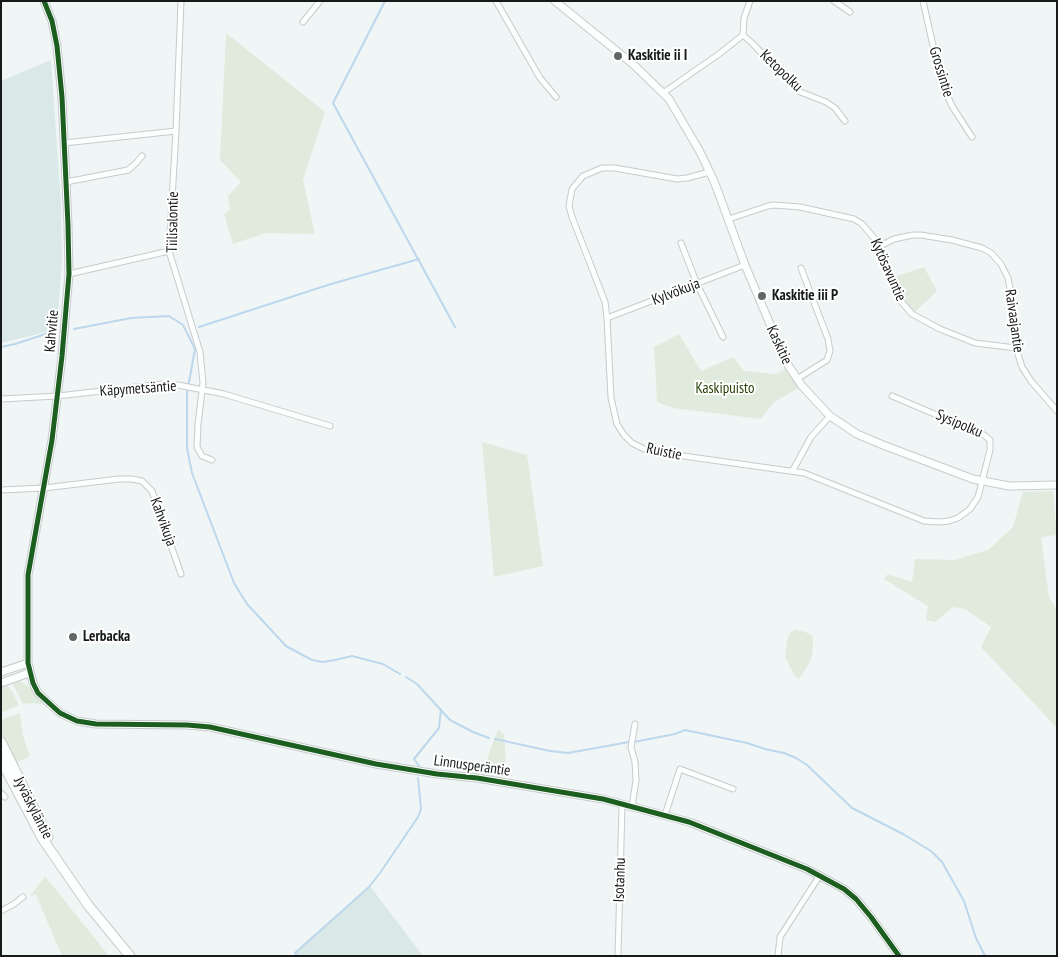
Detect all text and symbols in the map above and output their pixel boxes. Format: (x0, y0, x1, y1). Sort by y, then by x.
street label: Grossintie (925, 45, 957, 99)
street label: Ketopolku (756, 46, 806, 96)
place label: Kaskitie ii I (628, 47, 687, 65)
marker: Kaskitie ii I (612, 50, 624, 62)
street label: Tiilisalontie (163, 191, 183, 253)
street label: Kytösavuntie (866, 236, 910, 304)
street label: Kylvökuja (650, 275, 702, 309)
place label: Kaskitie iii P (772, 287, 838, 305)
street label: Raivaajantie (1001, 288, 1027, 354)
marker: Kaskitie iii P (756, 290, 768, 302)
street label: Kahvitie (41, 309, 63, 353)
street label: Kaskitie (762, 323, 796, 367)
street label: Käpymetsäntie (99, 377, 177, 401)
park label: Kaskipuisto (695, 380, 755, 398)
street label: Sysipolku (933, 406, 985, 442)
street label: Ruistie (645, 439, 683, 465)
street label: Kahvikuja (146, 495, 180, 549)
place label: Lerbacka (83, 628, 130, 646)
marker: Lerbacka (67, 631, 79, 643)
street label: Linnusperäntie (433, 752, 511, 780)
street label: Jyväskyläntie (10, 774, 56, 842)
street label: Isotanhu (610, 857, 630, 903)

